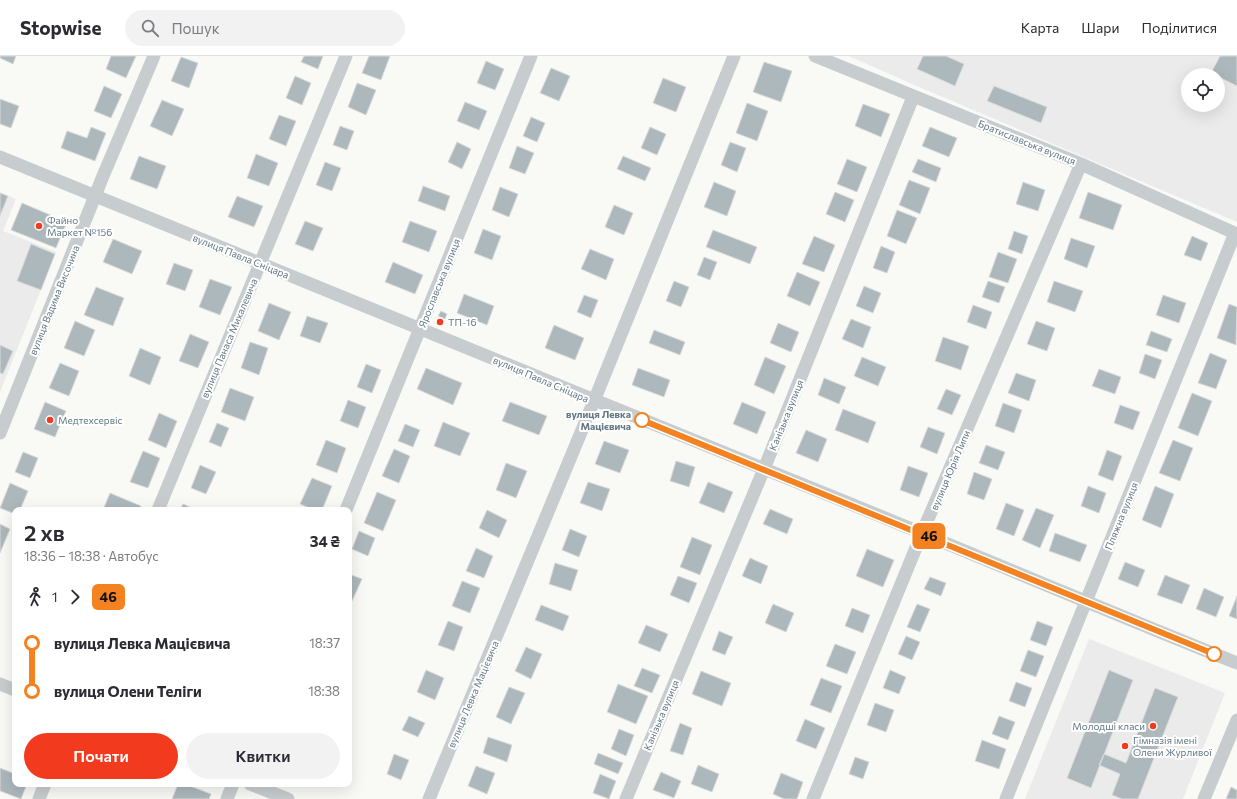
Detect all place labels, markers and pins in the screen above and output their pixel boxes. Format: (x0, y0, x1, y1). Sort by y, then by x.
place label: Файно Маркет №156 (47, 214, 112, 238)
marker: Файно Маркет №156 (34, 221, 44, 231)
place label: ТП-16 (448, 316, 476, 328)
marker: ТП-16 (435, 317, 445, 327)
place label: вулиця Левка Мацієвича (566, 408, 631, 432)
marker: вулиця Левка Мацієвича (634, 412, 650, 428)
place label: Медтехсервіс (58, 414, 123, 426)
marker: Медтехсервіс (45, 415, 55, 425)
unlabelled marker (1206, 646, 1222, 662)
place label: Молодші класи (1072, 720, 1145, 732)
marker: Молодші класи (1148, 721, 1158, 731)
place label: Гімназія імені Олени Журливої (1133, 734, 1212, 758)
marker: Гімназія імені Олени Журливої (1120, 741, 1130, 751)

